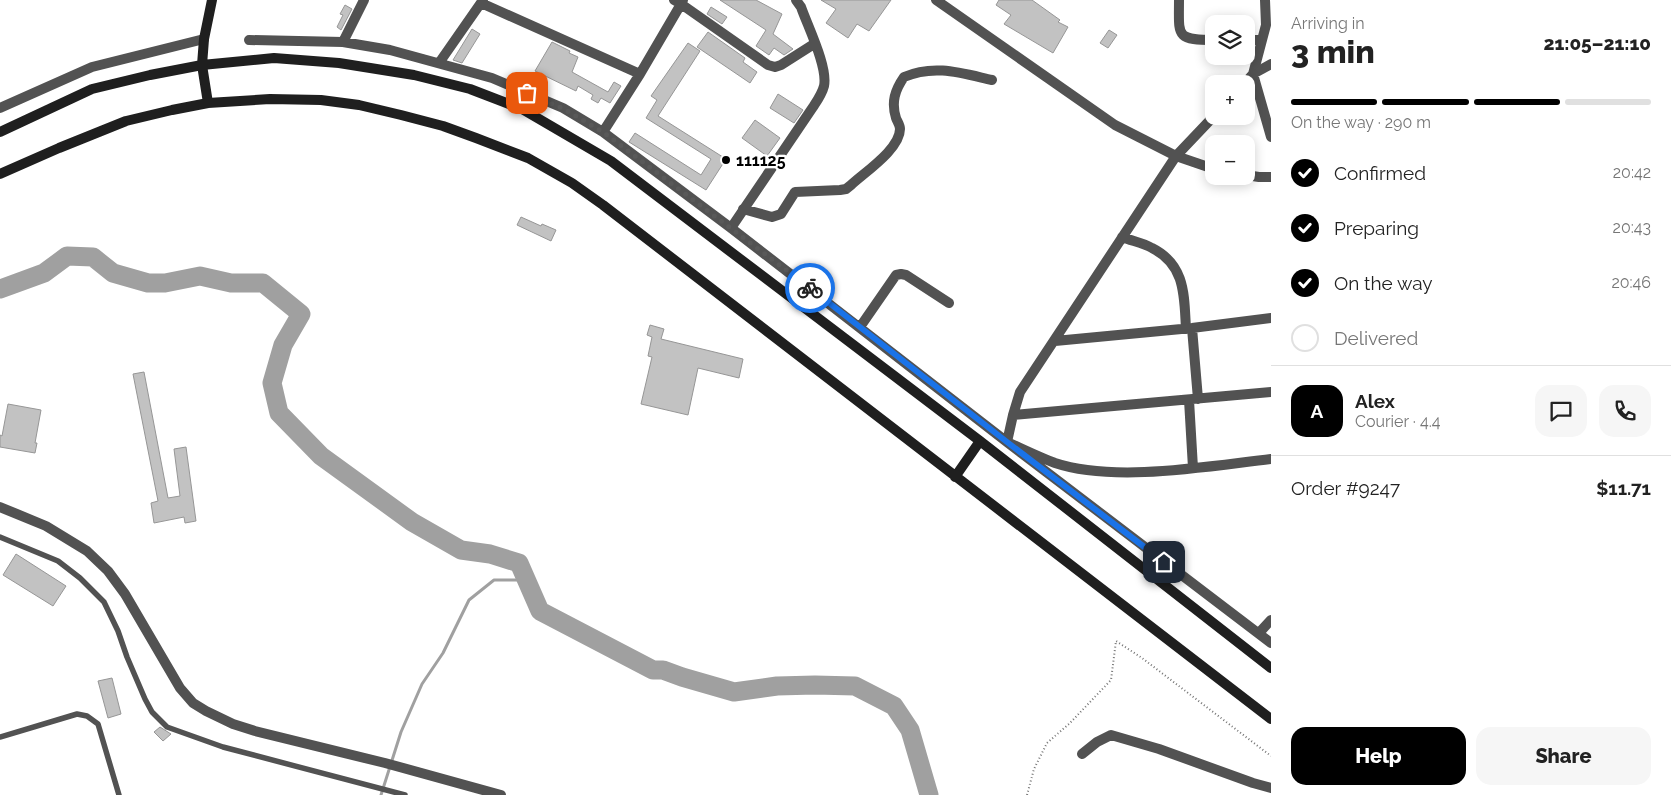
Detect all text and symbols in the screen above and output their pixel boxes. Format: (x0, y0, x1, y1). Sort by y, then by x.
text: Arriving in (1291, 14, 1365, 33)
map controls (1205, 15, 1255, 185)
button: layers (1205, 15, 1255, 65)
text: 21:05–21:10 (1543, 32, 1651, 54)
text: 3 min (1291, 33, 1375, 70)
pin (506, 72, 548, 114)
button: + (1205, 75, 1255, 125)
icon: bag (513, 79, 541, 107)
text: On the way · 290 m (1291, 113, 1431, 132)
button: − (1205, 135, 1255, 185)
place label: 111125 (736, 151, 786, 170)
marker: 111125 (720, 154, 732, 166)
icon: check (1291, 159, 1319, 187)
text: Confirmed (1334, 162, 1426, 184)
text: 20:42 (1613, 163, 1651, 182)
icon: check (1291, 214, 1319, 242)
text: Preparing (1334, 217, 1419, 239)
text: 20:43 (1613, 218, 1651, 237)
courier (785, 263, 835, 313)
icon: check (1291, 269, 1319, 297)
text: On the way (1334, 272, 1433, 294)
text: 20:46 (1611, 273, 1651, 292)
icon: bike (796, 274, 824, 302)
text: Delivered (1334, 327, 1418, 349)
button: chat (1535, 385, 1587, 437)
button: phone (1599, 385, 1651, 437)
text: Alex (1355, 390, 1395, 412)
text: A (1311, 400, 1323, 422)
text: Courier · 4.4 (1355, 412, 1440, 431)
text: Order #9247 (1291, 477, 1400, 499)
text: $11.71 (1596, 477, 1651, 499)
pin (1143, 541, 1185, 583)
icon: home (1150, 548, 1178, 576)
button: Help (1291, 727, 1466, 785)
button: Share (1476, 727, 1651, 785)

